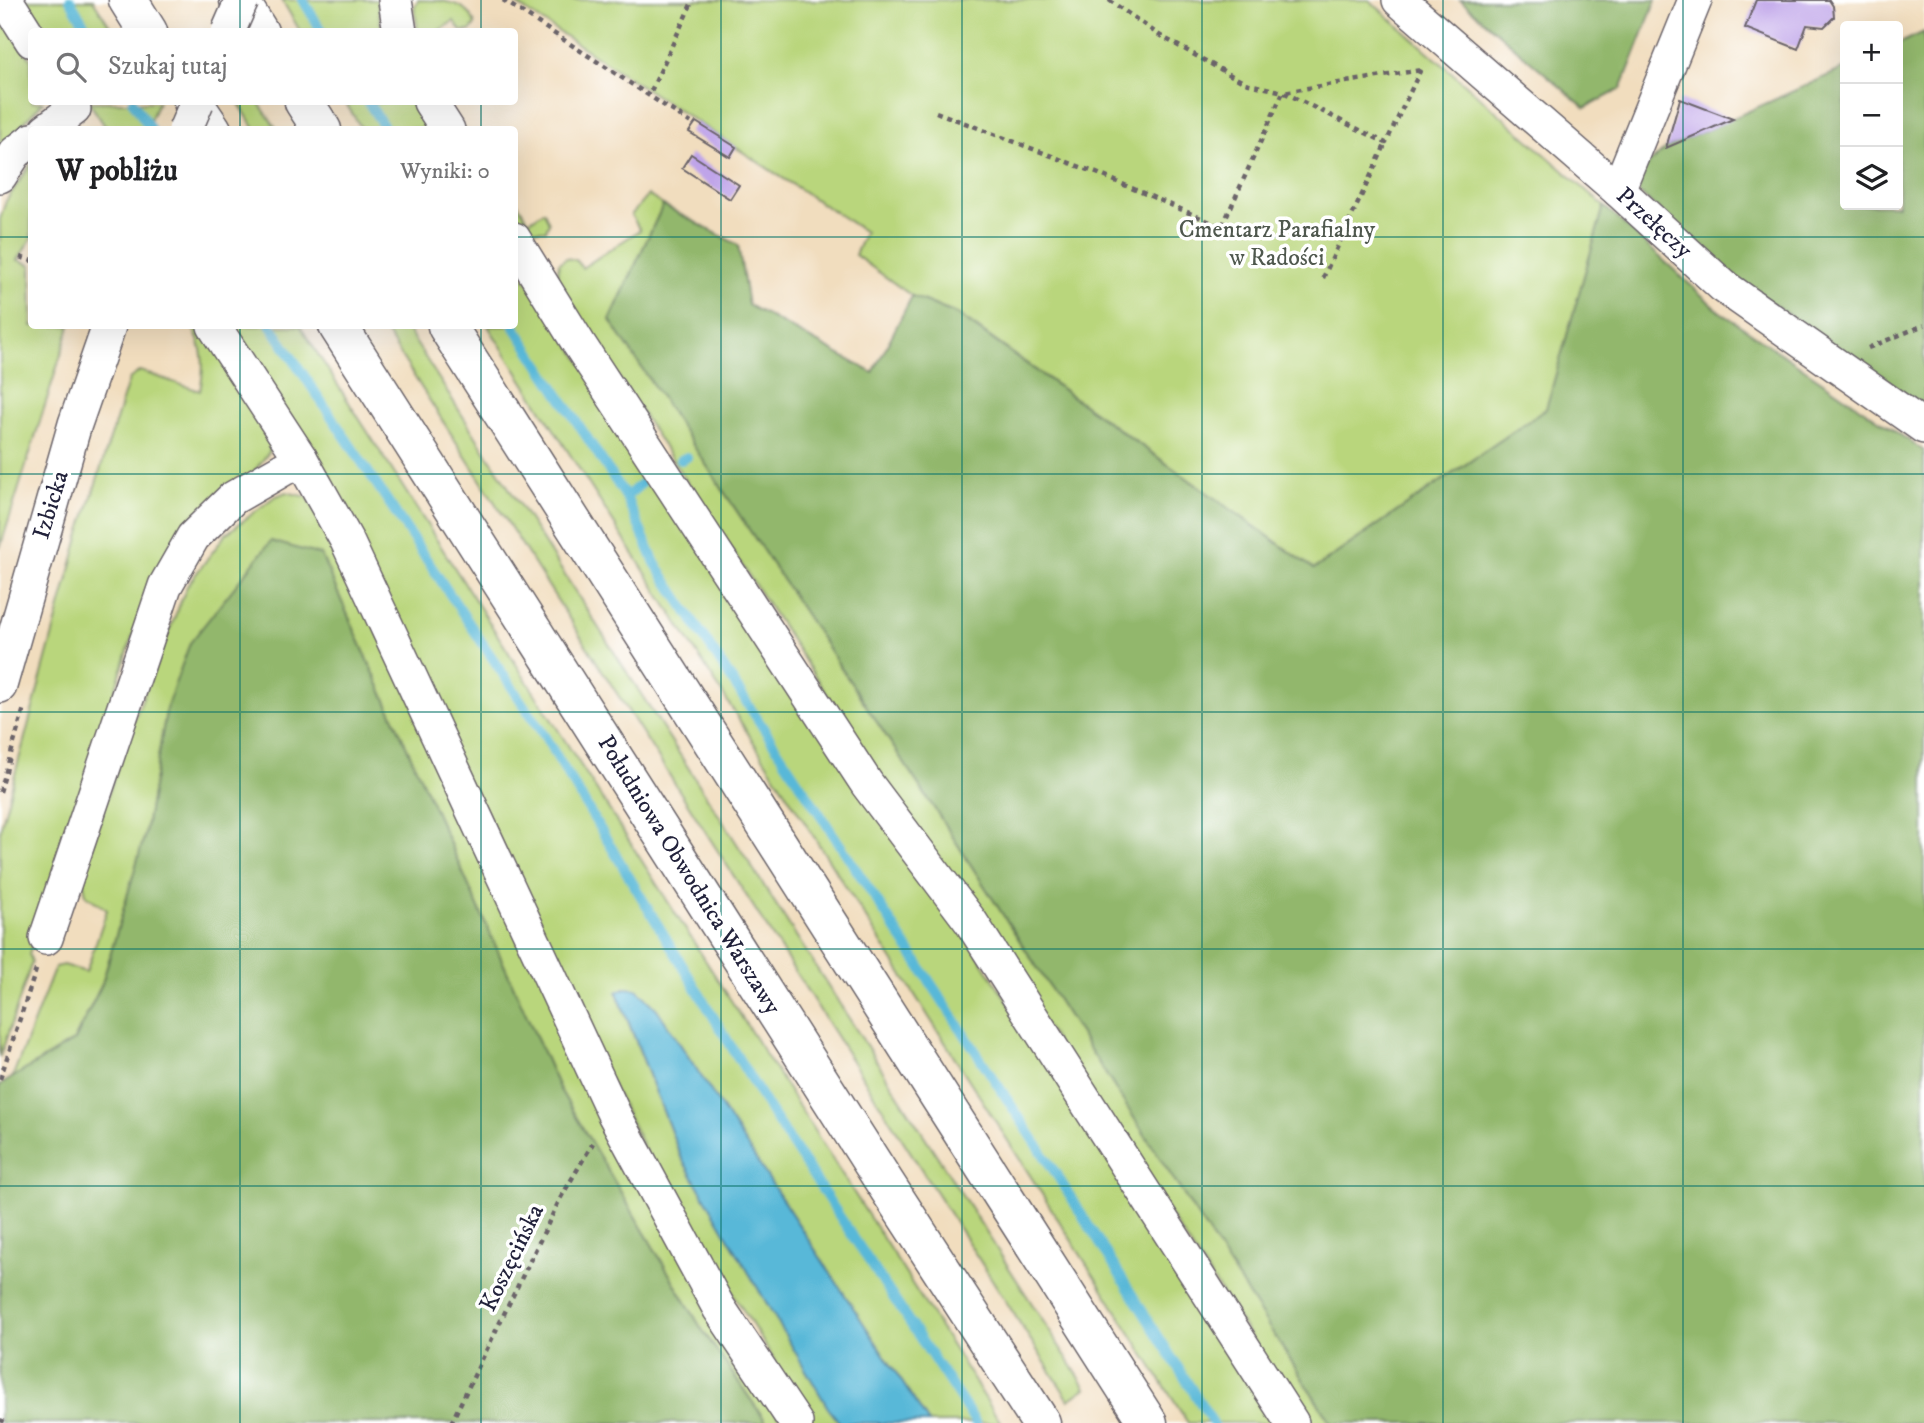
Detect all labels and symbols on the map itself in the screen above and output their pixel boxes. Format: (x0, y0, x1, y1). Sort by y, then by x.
street label: Przełęczy (1610, 181, 1699, 265)
park label: Cmentarz Parafialny w Radości (1179, 215, 1376, 273)
street label: Izbicka (26, 466, 76, 543)
street label: Południowa Obwodnica Warszawy (591, 730, 788, 1021)
street label: Koszęcińska (473, 1199, 551, 1317)

